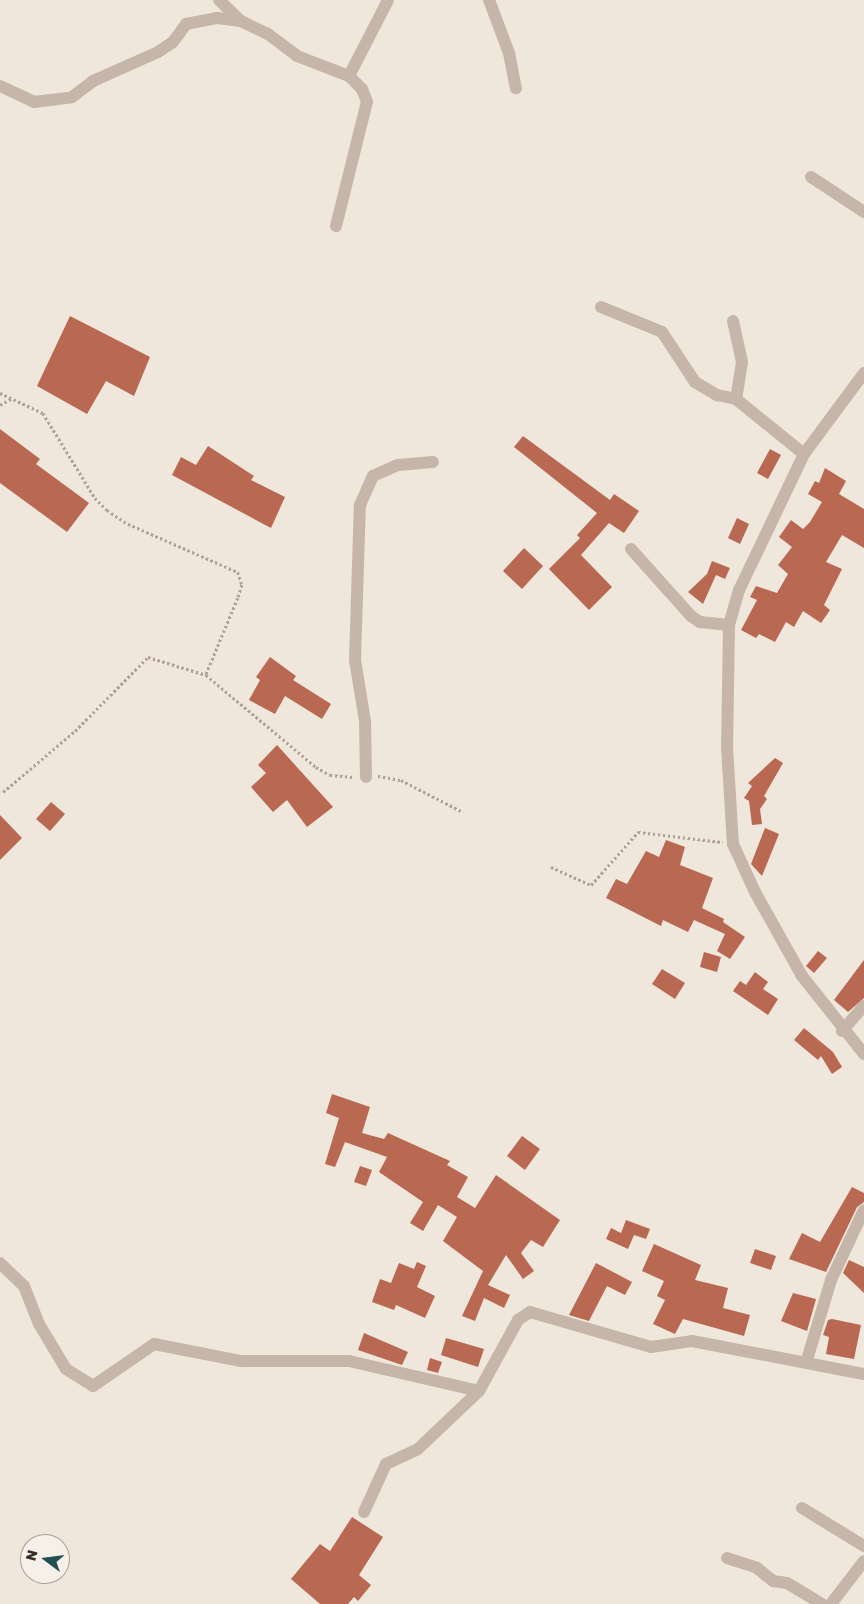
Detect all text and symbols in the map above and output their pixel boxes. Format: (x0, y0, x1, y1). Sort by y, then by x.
north arrow (20, 1534, 70, 1584)
text: N (21, 1548, 41, 1563)

